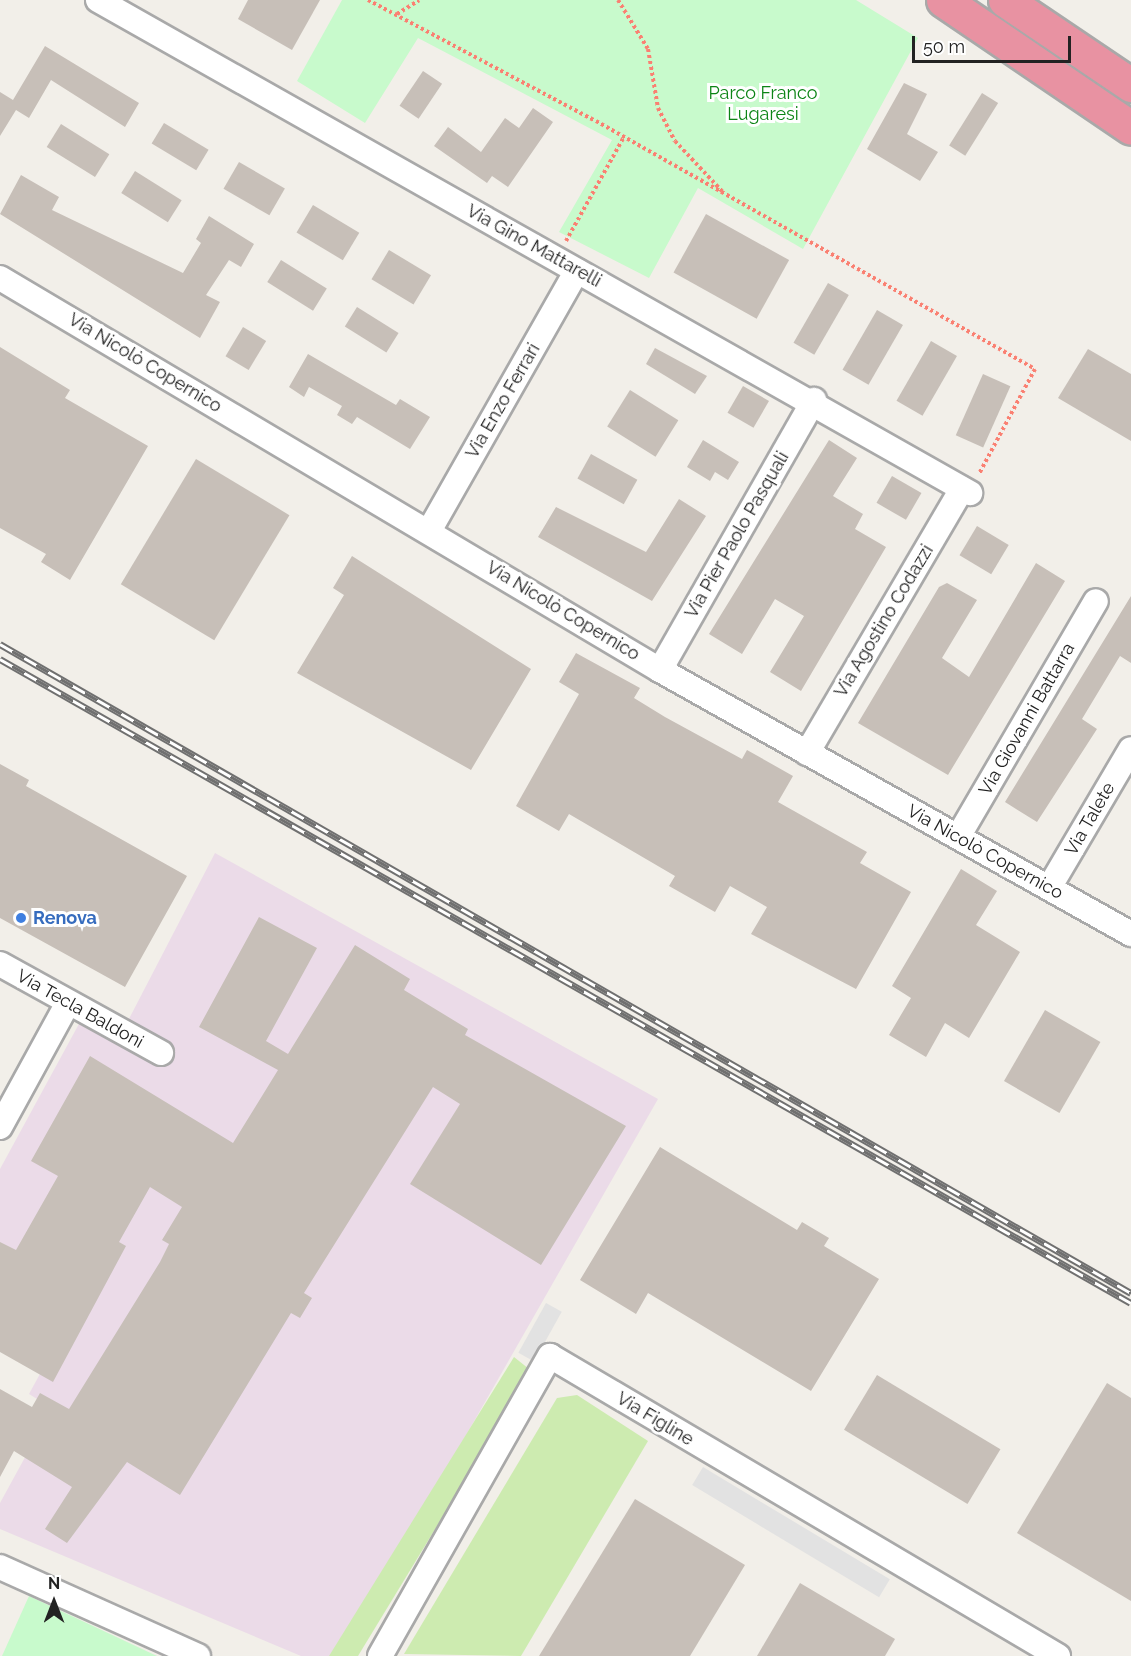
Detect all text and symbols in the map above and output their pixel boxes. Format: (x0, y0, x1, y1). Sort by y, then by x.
scale bar (915, 24, 1074, 62)
text: 50 m (923, 36, 965, 57)
park label: Parco Franco Lugaresi (708, 83, 818, 125)
street label: Via Gino Mattarelli (463, 200, 605, 292)
street label: Via Nicolò Copernico (64, 309, 226, 417)
street label: Via Enzo Ferrari (461, 340, 545, 462)
street label: Via Pier Paolo Pasquali (680, 448, 794, 622)
street label: Via Agostino Codazzi (830, 541, 938, 701)
street label: Via Nicolò Copernico (482, 557, 644, 665)
street label: Via Giovanni Battarra (975, 639, 1079, 799)
street label: Via Talete (1060, 778, 1120, 860)
street label: Via Nicolò Copernico (903, 800, 1067, 904)
place label: Renova (33, 907, 97, 929)
marker: Renova (14, 911, 28, 925)
street label: Via Tecla Baldoni (13, 965, 147, 1053)
street label: Via Figline (613, 1388, 697, 1450)
north arrow (24, 1572, 84, 1632)
text: N (48, 1574, 60, 1593)

